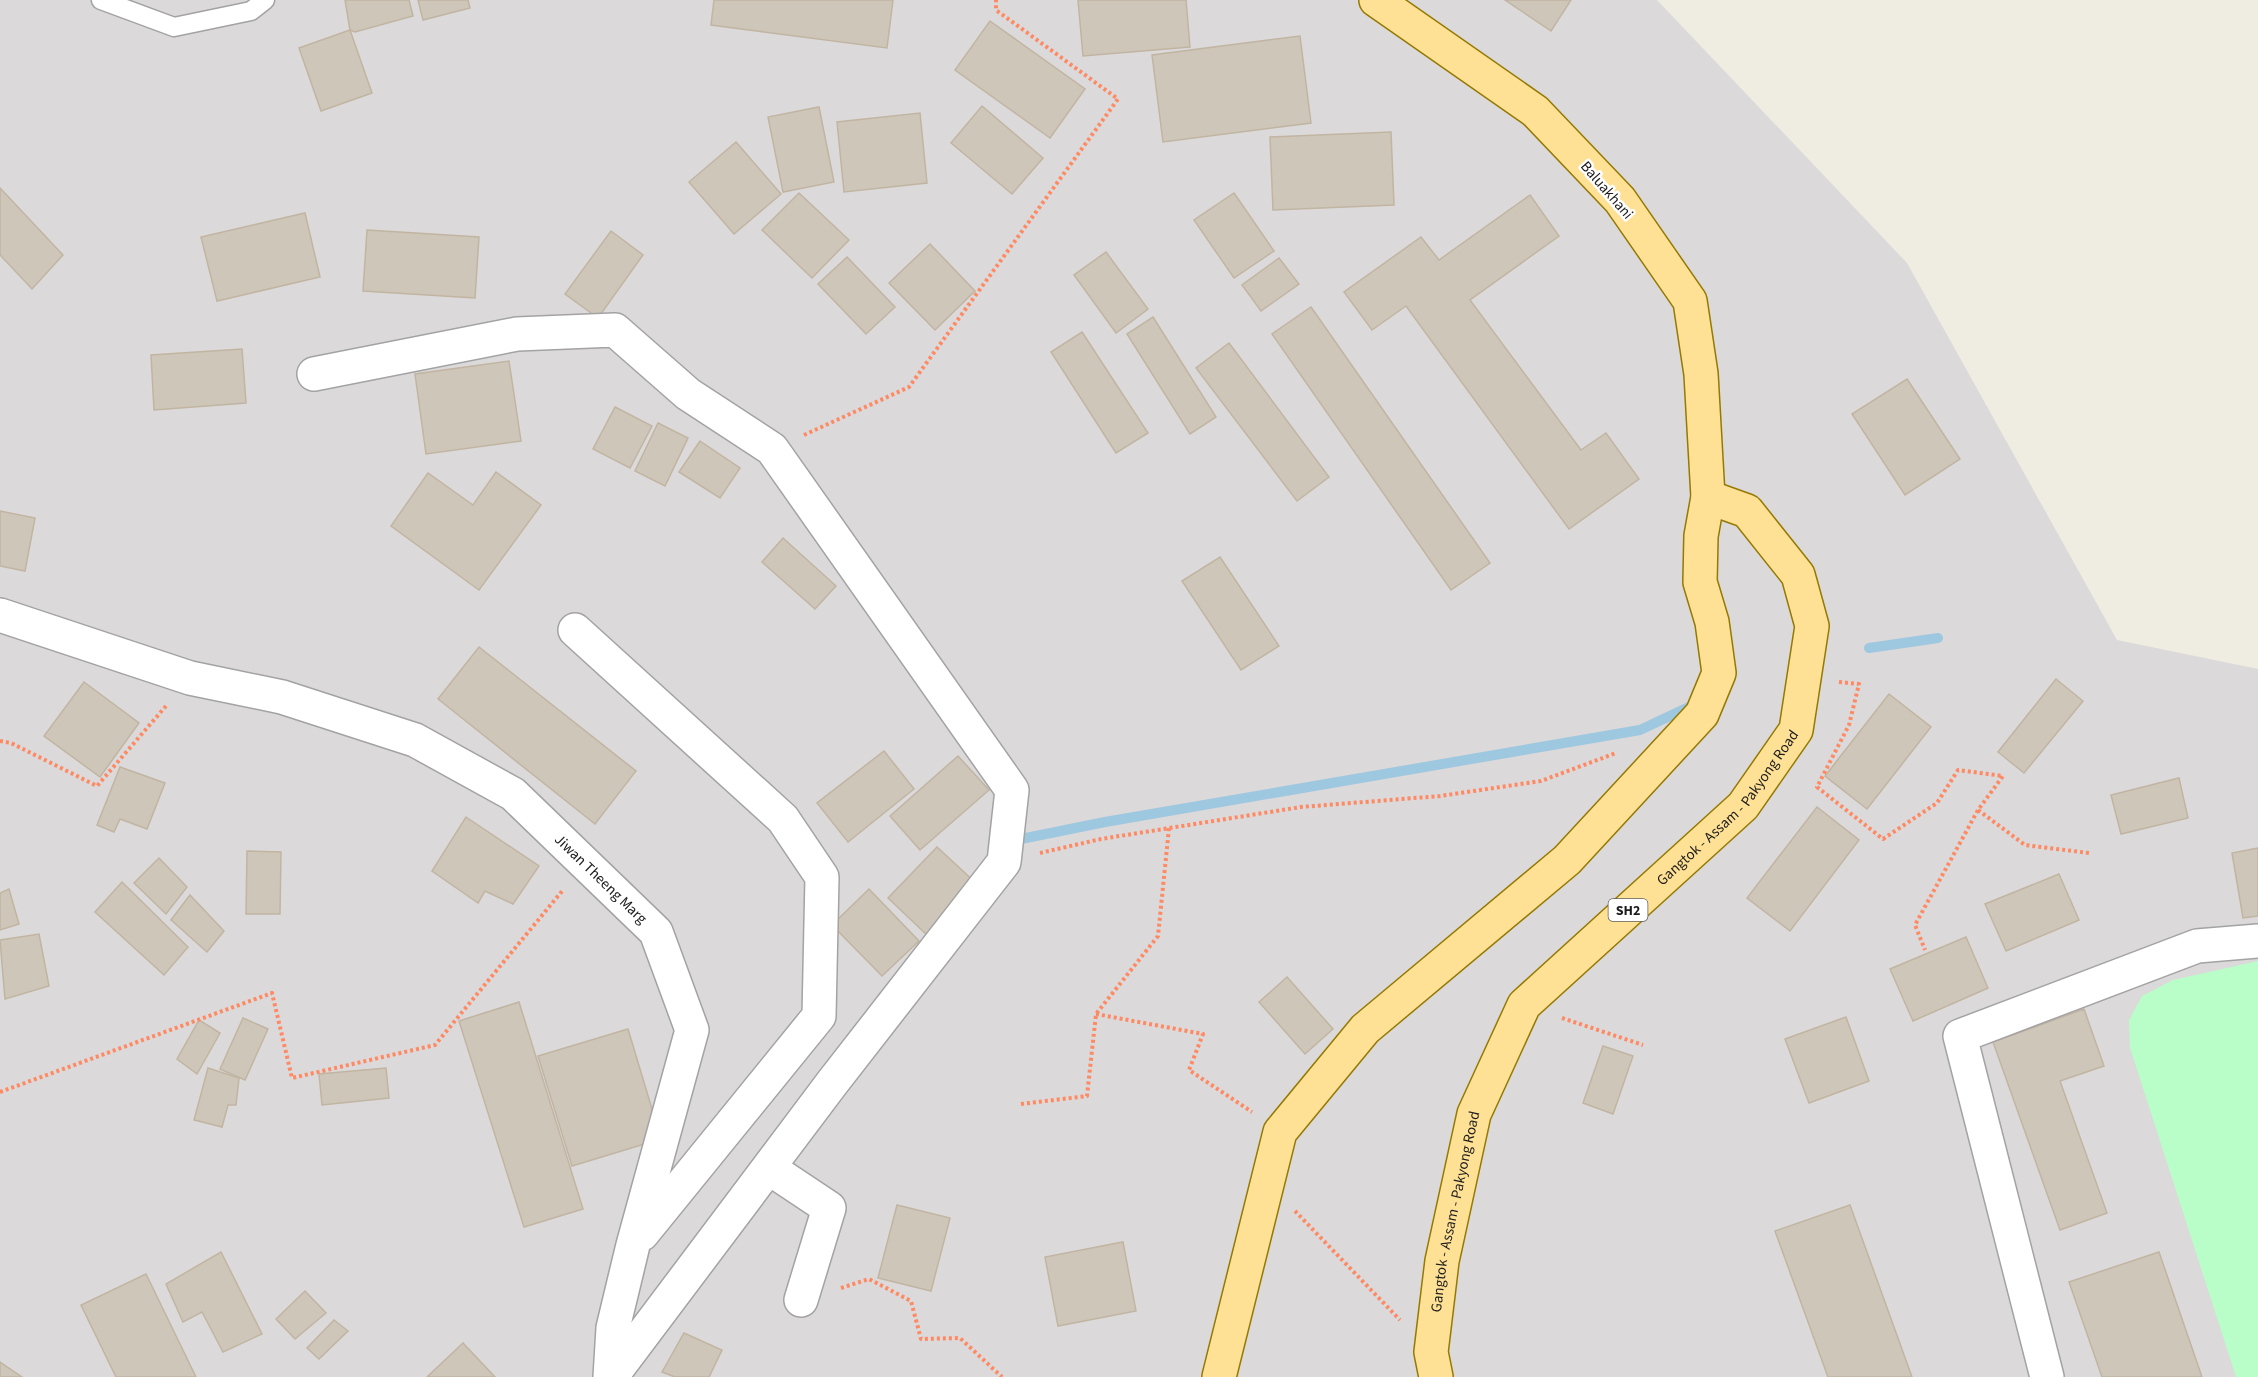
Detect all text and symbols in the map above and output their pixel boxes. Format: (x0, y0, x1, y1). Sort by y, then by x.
street label: Baluakhani (1575, 157, 1638, 224)
street label: Gangtok - Assam - Pakyong Road (1652, 726, 1804, 891)
street label: Jiwan Theeng Marg (550, 830, 652, 929)
road number: SH2 (1608, 899, 1648, 921)
street label: Gangtok - Assam - Pakyong Road (1426, 1109, 1485, 1313)

